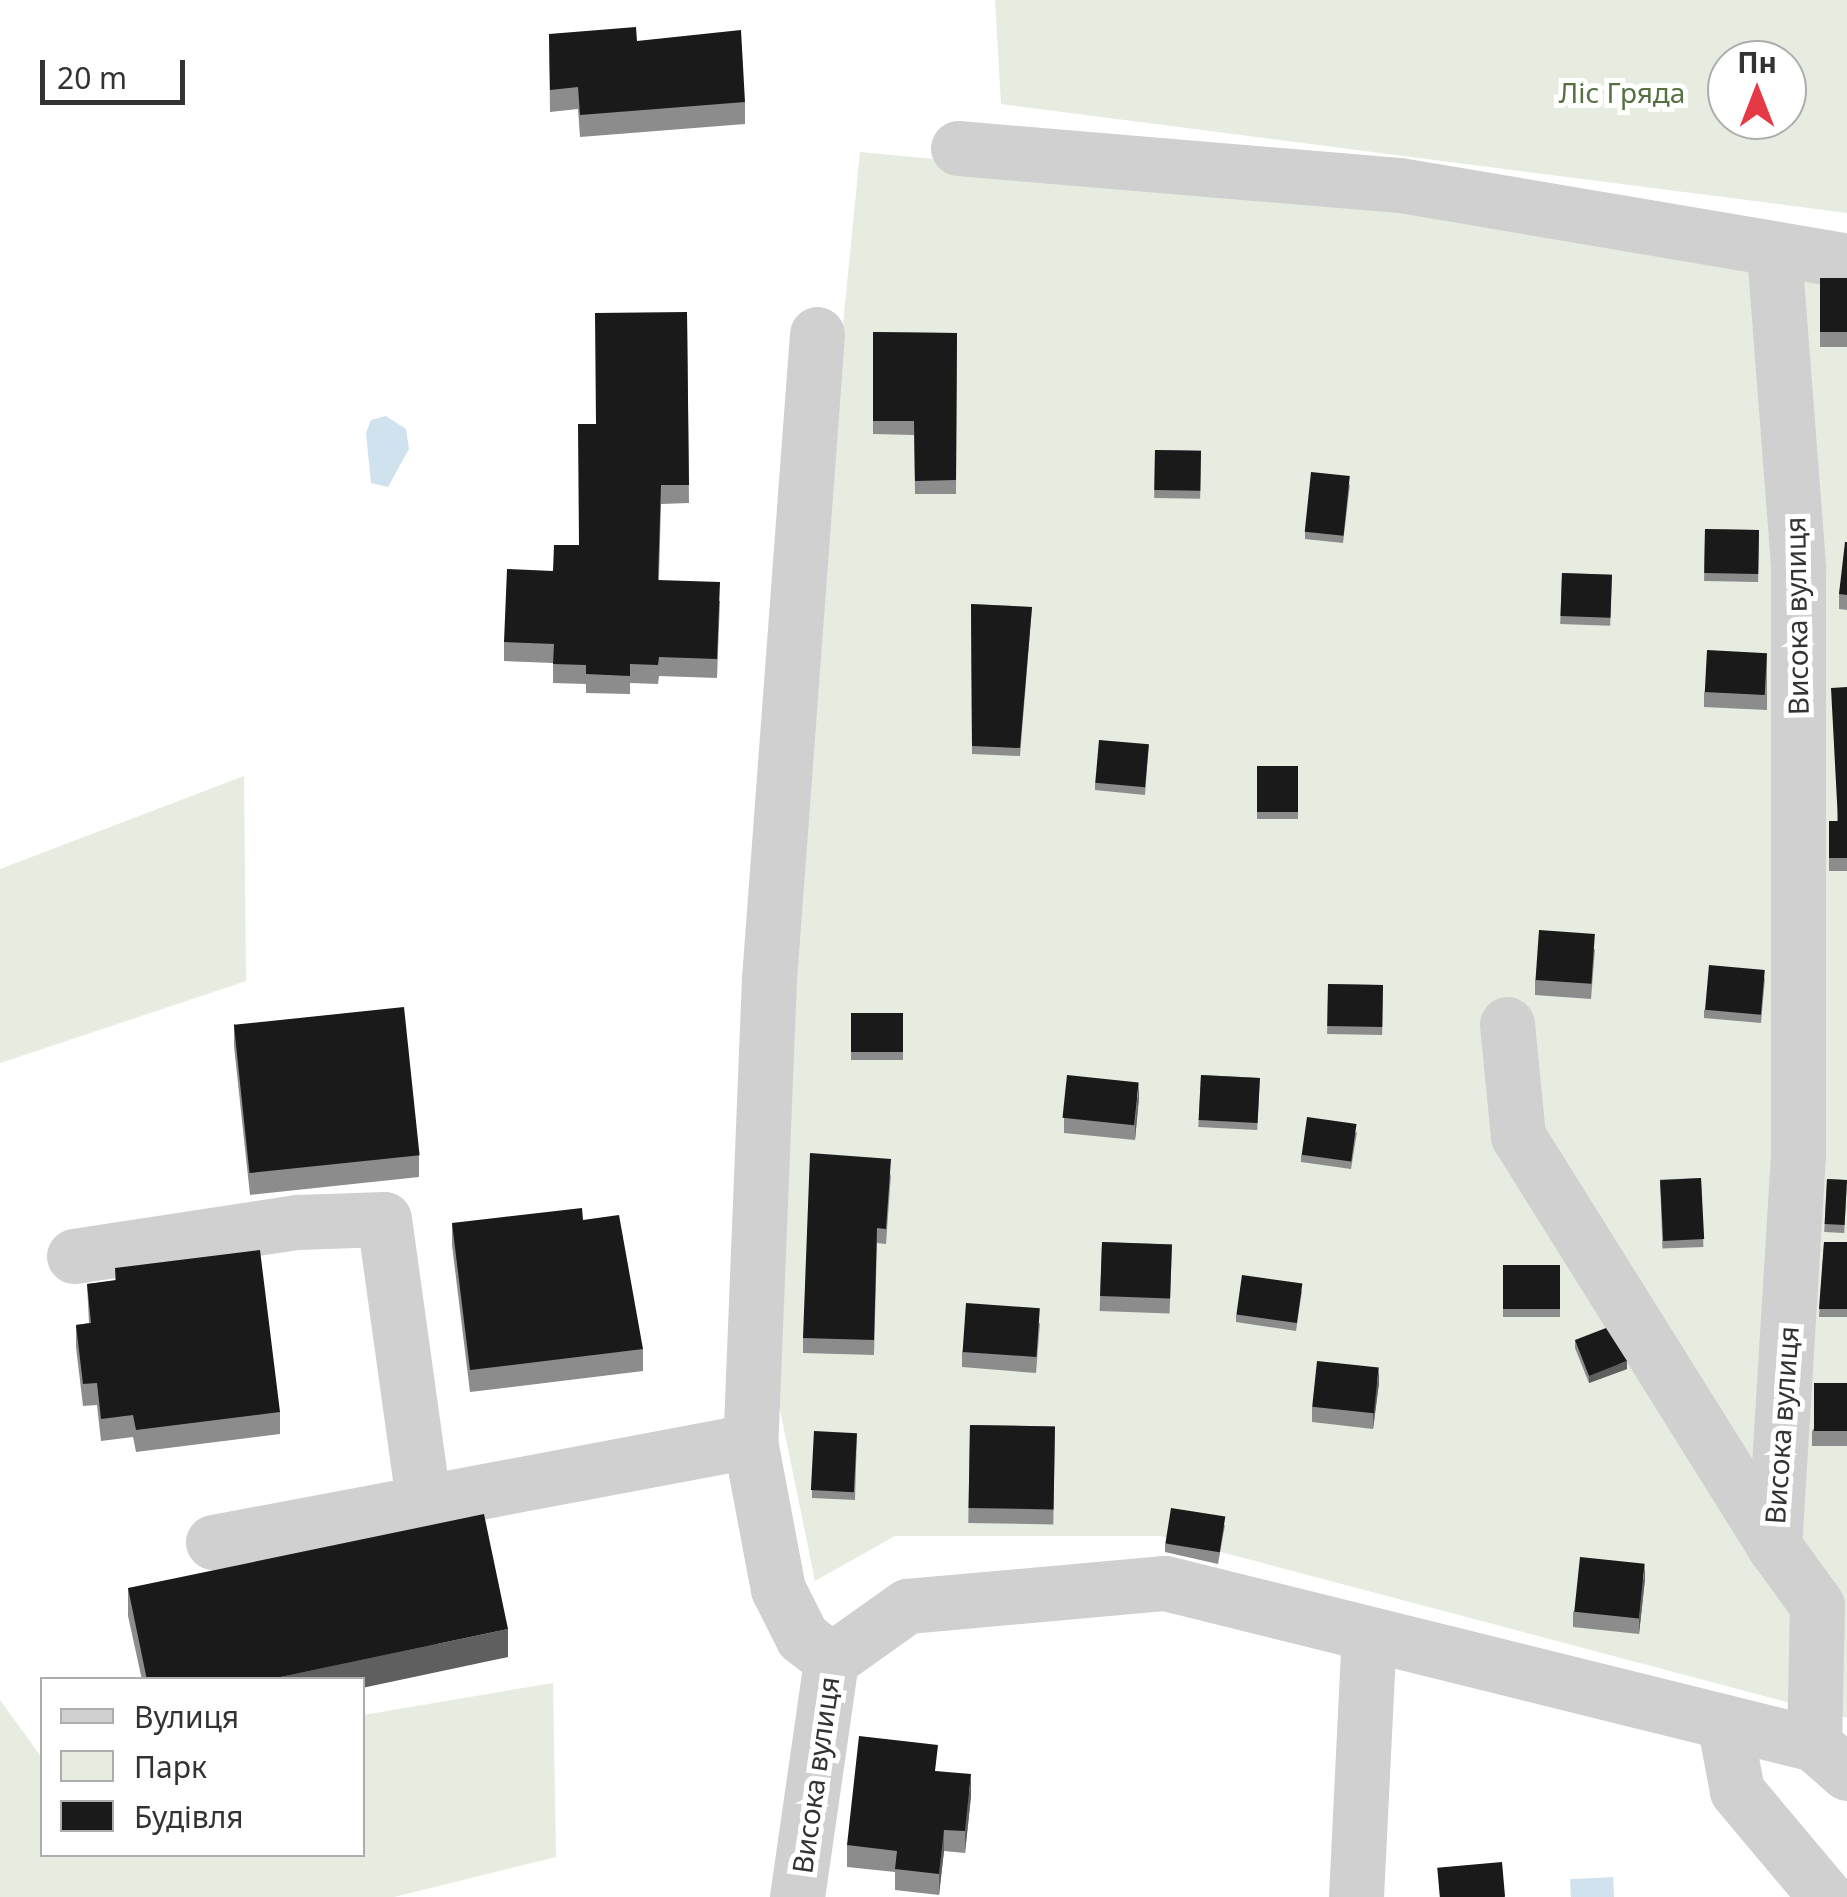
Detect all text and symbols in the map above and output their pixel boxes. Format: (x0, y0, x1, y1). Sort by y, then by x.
scale bar (45, 40, 190, 102)
north arrow (1707, 40, 1807, 140)
text: Пн (1737, 43, 1777, 81)
text: 20 m (57, 57, 127, 98)
park label: Ліс Гряда (1559, 75, 1685, 109)
street label: Висока вулиця (1777, 517, 1815, 715)
street label: Висока вулиця (1757, 1325, 1805, 1525)
street label: Висока вулиця (785, 1674, 845, 1876)
legend (40, 1677, 365, 1857)
text: Вулиця (134, 1696, 239, 1737)
text: Парк (134, 1746, 207, 1787)
text: Будівля (134, 1796, 244, 1837)

